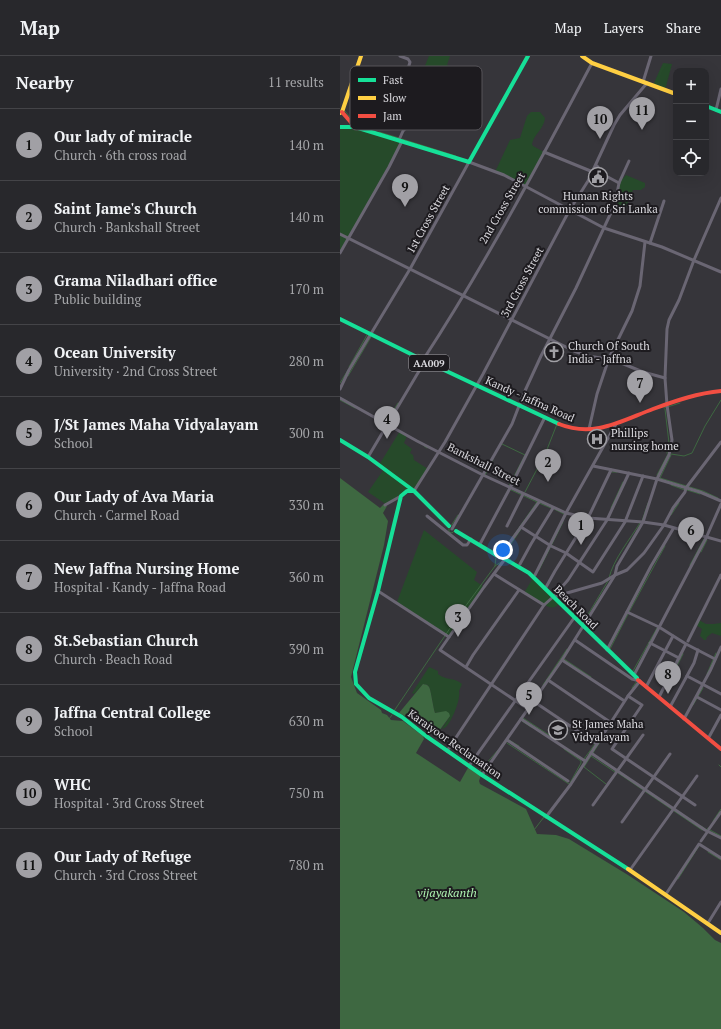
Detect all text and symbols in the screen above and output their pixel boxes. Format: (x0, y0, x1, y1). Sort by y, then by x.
text: Map (20, 15, 60, 40)
text: Map (555, 18, 582, 37)
text: Layers (604, 18, 644, 37)
text: Share (666, 18, 701, 37)
legend (350, 66, 482, 130)
map controls (673, 68, 709, 176)
button: + (673, 68, 709, 104)
text: Nearby (16, 71, 74, 94)
text: 11 results (268, 73, 324, 91)
text: Fast (383, 73, 403, 87)
text: Slow (383, 91, 407, 105)
pin: 11 (629, 97, 655, 130)
button: − (673, 104, 709, 140)
pin: 10 (587, 106, 613, 139)
text: Jam (383, 109, 402, 123)
text: Our lady of miracle (54, 126, 192, 146)
text: 1 (25, 136, 33, 154)
text: 140 m (289, 136, 324, 154)
button: locate (673, 140, 709, 176)
text: Church · 6th cross road (54, 146, 187, 164)
public building icon: Human Rights commission of Sri Lanka (587, 166, 609, 188)
street label: 2nd Cross Street (476, 170, 528, 246)
pin: 9 (392, 174, 418, 207)
street label: 1st Cross Street (403, 182, 453, 256)
place label: Human Rights commission of Sri Lanka (538, 189, 658, 216)
text: Saint Jame's Church (54, 198, 197, 218)
text: 2 (25, 208, 33, 226)
text: 140 m (289, 208, 324, 226)
text: Church · Bankshall Street (54, 218, 200, 236)
street label: 3rd Cross Street (498, 244, 546, 320)
text: Grama Niladhari office (54, 270, 217, 290)
text: 3 (25, 280, 33, 298)
text: 170 m (289, 280, 324, 298)
text: Public building (54, 290, 141, 308)
place label: Church Of South India - Jaffna (568, 339, 650, 366)
church icon: Church Of South India - Jaffna (543, 341, 565, 363)
text: Ocean University (54, 342, 176, 362)
text: 4 (25, 352, 33, 370)
text: 280 m (289, 352, 324, 370)
road number: AA009 (409, 355, 449, 371)
text: University · 2nd Cross Street (54, 362, 217, 380)
pin: 7 (627, 370, 653, 403)
street label: Kandy - Jaffna Road (483, 373, 577, 425)
pin: 4 (374, 406, 400, 439)
text: J/St James Maha Vidyalayam (54, 414, 258, 434)
text: 5 (25, 424, 33, 442)
text: 300 m (289, 424, 324, 442)
place label: Phillips nursing home (611, 426, 679, 453)
hospital icon: Phillips nursing home (586, 428, 608, 450)
text: School (54, 434, 93, 452)
street label: Bankshall Street (445, 440, 523, 488)
pin: 2 (535, 449, 561, 482)
text: Our Lady of Ava Maria (54, 486, 214, 506)
text: 6 (25, 496, 33, 514)
text: 330 m (289, 496, 324, 514)
text: Church · Carmel Road (54, 506, 179, 524)
pin: 1 (568, 512, 594, 545)
pin: 6 (678, 517, 704, 550)
your location (493, 540, 513, 560)
text: New Jaffna Nursing Home (54, 558, 240, 578)
text: 7 (25, 568, 33, 586)
text: 360 m (289, 568, 324, 586)
text: Hospital · Kandy - Jaffna Road (54, 578, 226, 596)
street label: Beach Road (551, 582, 601, 632)
pin: 3 (445, 604, 471, 637)
text: St.Sebastian Church (54, 630, 198, 650)
text: 8 (25, 640, 33, 658)
text: 390 m (289, 640, 324, 658)
text: Church · Beach Road (54, 650, 173, 668)
pin: 8 (655, 661, 681, 694)
pin: 5 (516, 682, 542, 715)
text: Jaffna Central College (54, 702, 211, 722)
street label: Karaiyoor Reclamation (405, 706, 505, 782)
text: 9 (25, 712, 33, 730)
text: 630 m (289, 712, 324, 730)
place label: St James Maha Vidyalayam (572, 717, 644, 744)
school or university icon: St James Maha Vidyalayam (547, 719, 569, 741)
text: School (54, 722, 93, 740)
text: WHC (54, 774, 91, 794)
text: 10 (22, 784, 36, 802)
text: 750 m (289, 784, 324, 802)
text: Hospital · 3rd Cross Street (54, 794, 204, 812)
text: Our Lady of Refuge (54, 846, 191, 866)
text: 11 (22, 856, 36, 874)
text: 780 m (289, 856, 324, 874)
text: Church · 3rd Cross Street (54, 866, 198, 884)
water label: vijayakanth (417, 885, 477, 900)

